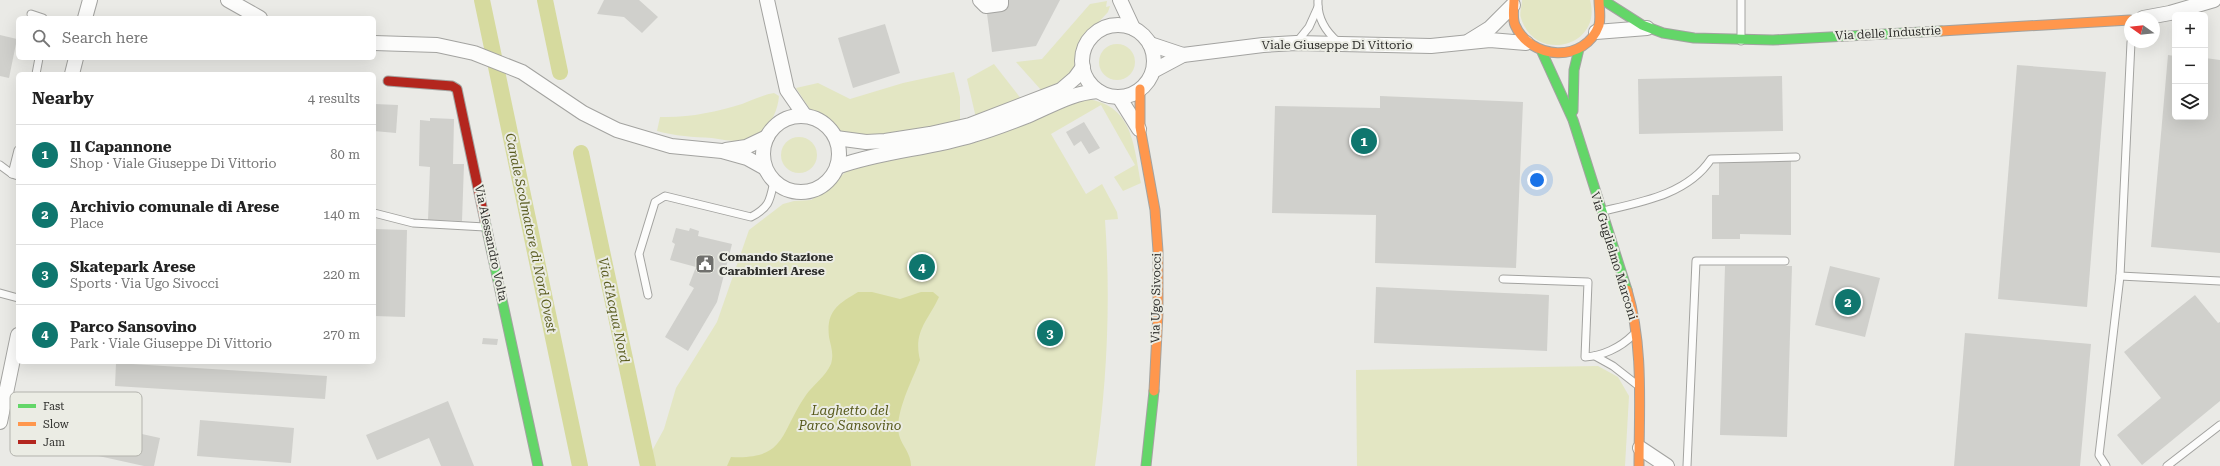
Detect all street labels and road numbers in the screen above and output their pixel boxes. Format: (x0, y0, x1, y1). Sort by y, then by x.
street label: Via delle Industrie (1835, 23, 1942, 43)
street label: Viale Giuseppe Di Vittorio (1262, 38, 1413, 52)
street label: Via Alessandro Volta (472, 183, 510, 303)
street label: Via Guglielmo Marconi (1588, 190, 1640, 322)
street label: Via Ugo Sivocci (1148, 253, 1164, 343)

